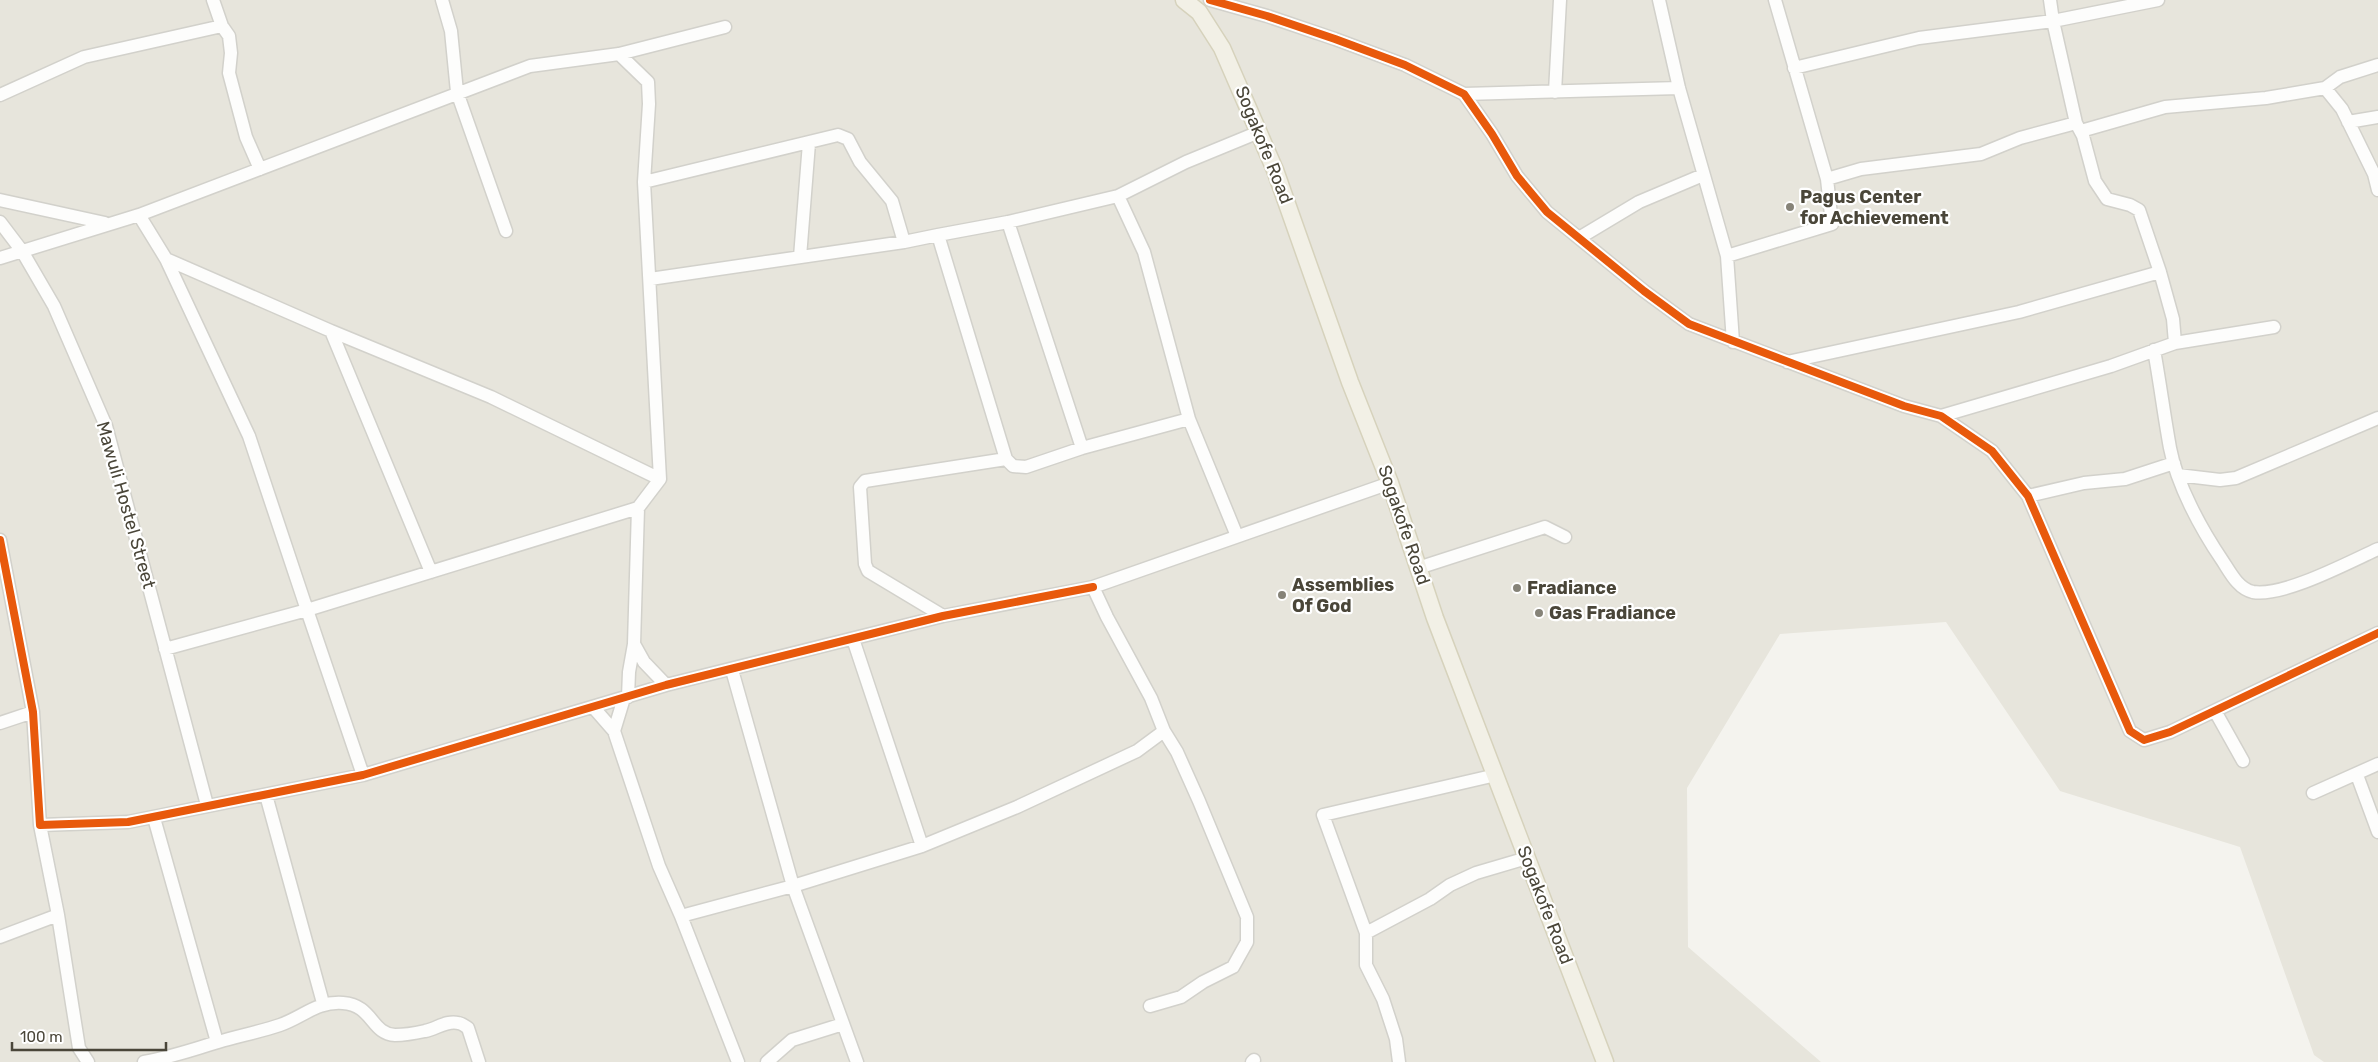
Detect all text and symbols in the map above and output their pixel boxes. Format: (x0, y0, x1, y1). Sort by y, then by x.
street label: Sogakofe Road (1230, 83, 1298, 207)
place label: Pagus Center for Achievement (1800, 186, 1949, 229)
marker: Pagus Center for Achievement (1784, 201, 1796, 213)
street label: Mawuli Hostel Street (92, 419, 160, 591)
street label: Sogakofe Road (1373, 462, 1435, 588)
place label: Assemblies Of God (1292, 574, 1394, 617)
place label: Fradiance (1527, 577, 1617, 599)
marker: Fradiance (1511, 582, 1523, 594)
marker: Assemblies Of God (1276, 589, 1288, 601)
place label: Gas Fradiance (1549, 602, 1676, 624)
marker: Gas Fradiance (1533, 607, 1545, 619)
street label: Sogakofe Road (1512, 843, 1578, 967)
scale bar (12, 1020, 166, 1052)
text: 100 m (20, 1028, 62, 1046)

